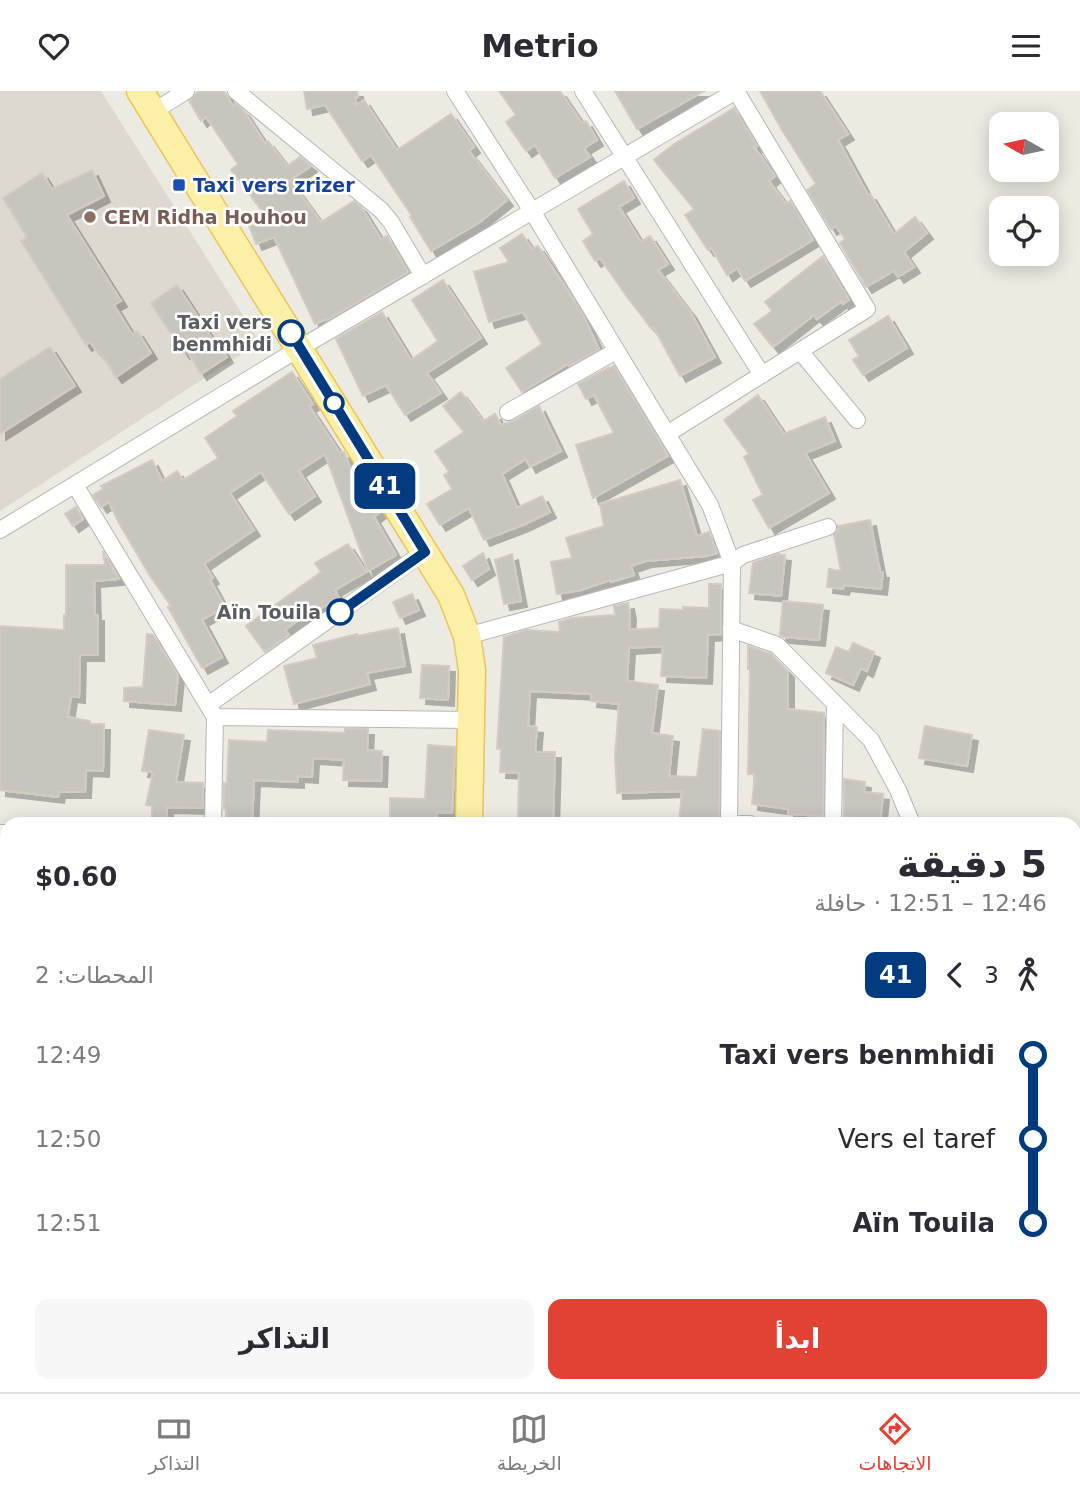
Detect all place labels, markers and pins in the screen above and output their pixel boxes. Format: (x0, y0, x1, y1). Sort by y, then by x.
place label: Taxi vers zrizer (193, 174, 355, 196)
marker: Taxi vers zrizer (171, 177, 187, 193)
place label: CEM Ridha Houhou (104, 206, 307, 228)
marker: CEM Ridha Houhou (82, 209, 98, 225)
place label: Taxi vers benmhidi (172, 311, 272, 355)
marker: Taxi vers benmhidi (278, 320, 304, 346)
unlabelled marker (324, 393, 344, 413)
marker: Aïn Touila (327, 599, 353, 625)
place label: Aïn Touila (217, 601, 321, 623)

